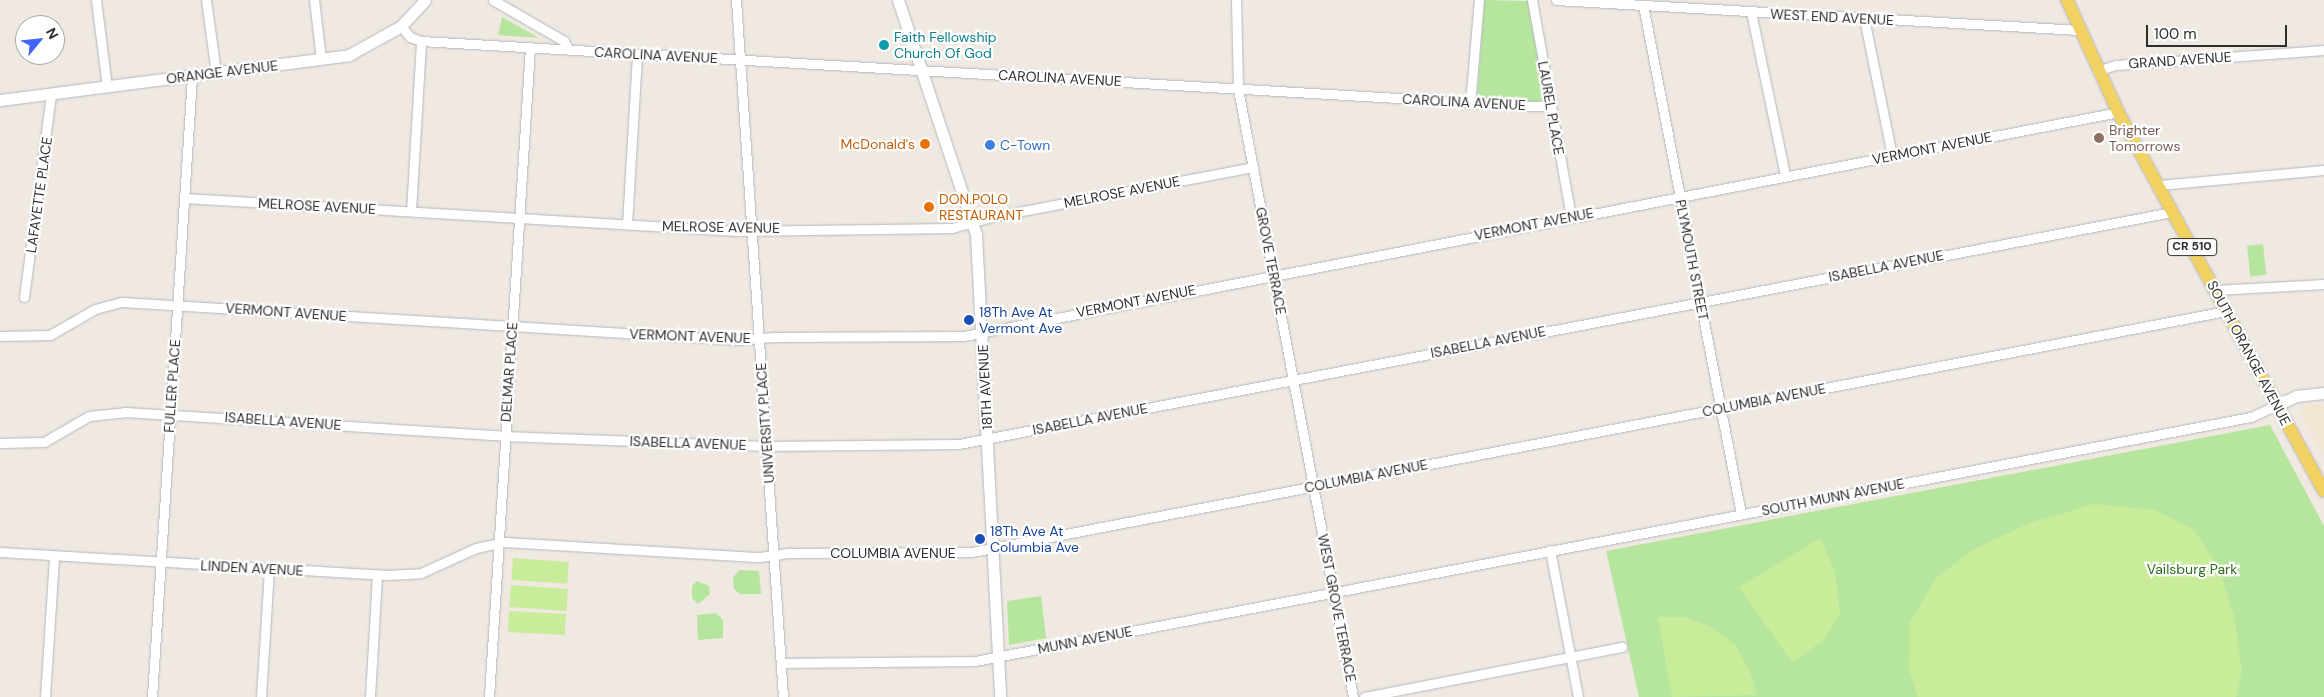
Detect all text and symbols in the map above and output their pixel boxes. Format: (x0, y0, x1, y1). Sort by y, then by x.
street label: WEST END AVENUE (1770, 5, 1894, 29)
north arrow (15, 15, 65, 65)
scale bar (2149, 15, 2290, 47)
text: 100 m (2154, 24, 2197, 44)
text: N (42, 25, 63, 42)
place label: Faith Fellowship Church Of God (894, 29, 997, 62)
marker: Faith Fellowship Church Of God (878, 39, 890, 51)
street label: CAROLINA AVENUE (594, 43, 718, 67)
street label: GRAND AVENUE (2128, 48, 2232, 72)
street label: ORANGE AVENUE (165, 57, 279, 87)
street label: LAUREL PLACE (1534, 60, 1568, 156)
street label: CAROLINA AVENUE (998, 66, 1122, 90)
street label: CAROLINA AVENUE (1402, 90, 1526, 114)
place label: Brighter Tomorrows (2109, 122, 2181, 154)
street label: VERMONT AVENUE (1871, 128, 1993, 168)
marker: Brighter Tomorrows (2093, 132, 2105, 144)
street label: LAFAYETTE PLACE (23, 136, 55, 254)
place label: McDonald's (840, 136, 915, 152)
place label: C-Town (1000, 137, 1050, 153)
marker: McDonald's (919, 138, 931, 150)
marker: C-Town (984, 139, 996, 151)
street label: MELROSE AVENUE (1063, 173, 1181, 211)
place label: DON.POLO RESTAURANT (939, 191, 1023, 223)
street label: MELROSE AVENUE (258, 195, 376, 217)
street label: PLYMOUTH STREET (1672, 198, 1712, 322)
marker: DON.POLO RESTAURANT (923, 201, 935, 213)
street label: VERMONT AVENUE (1473, 204, 1595, 244)
street label: GROVE TERRACE (1252, 206, 1290, 316)
street label: MELROSE AVENUE (662, 218, 780, 236)
road number: CR 510 (2167, 238, 2217, 256)
street label: ISABELLA AVENUE (1827, 247, 1945, 285)
street label: SOUTH ORANGE AVENUE (2204, 278, 2294, 428)
street label: VERMONT AVENUE (1075, 281, 1197, 321)
street label: VERMONT AVENUE (225, 299, 347, 325)
place label: 18Th Ave At Vermont Ave (979, 304, 1062, 336)
marker: 18Th Ave At Vermont Ave (963, 314, 975, 326)
street label: DELMAR PLACE (497, 321, 521, 423)
street label: ISABELLA AVENUE (1429, 323, 1547, 361)
street label: VERMONT AVENUE (629, 325, 751, 347)
street label: FULLER PLACE (160, 339, 184, 433)
street label: 18TH AVENUE (974, 344, 996, 430)
street label: UNIVERSITY PLACE (752, 362, 778, 484)
street label: COLUMBIA AVENUE (1701, 380, 1827, 420)
street label: ISABELLA AVENUE (1031, 400, 1149, 438)
street label: ISABELLA AVENUE (224, 409, 342, 433)
street label: ISABELLA AVENUE (629, 433, 747, 453)
street label: COLUMBIA AVENUE (1303, 456, 1429, 496)
street label: SOUTH MUNN AVENUE (1760, 475, 1906, 519)
place label: 18Th Ave At Columbia Ave (990, 523, 1079, 556)
marker: 18Th Ave At Columbia Ave (974, 533, 986, 545)
street label: WEST GROVE TERRACE (1314, 533, 1360, 683)
street label: COLUMBIA AVENUE (830, 545, 956, 561)
street label: LINDEN AVENUE (200, 557, 304, 579)
park label: Vailsburg Park (2147, 561, 2237, 577)
street label: MUNN AVENUE (1036, 623, 1134, 657)

